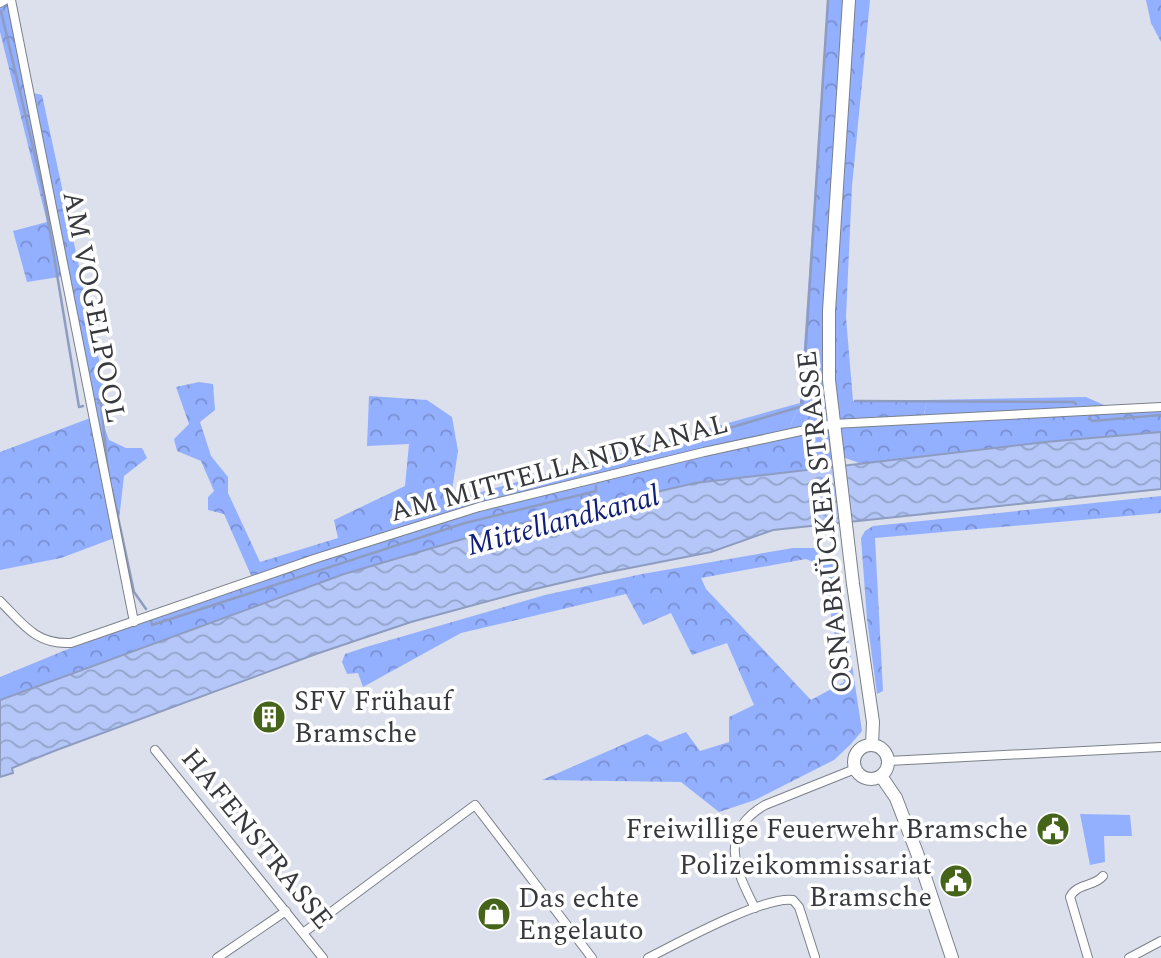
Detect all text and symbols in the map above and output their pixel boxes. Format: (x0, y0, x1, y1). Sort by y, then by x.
street label: AM VOGELPOOL (50, 187, 138, 427)
street label: OSNABRÜCKER STRASSE (786, 349, 864, 695)
street label: AM MITTELLANDKANAL (385, 402, 733, 534)
water label: Mittellandkanal (461, 473, 665, 569)
place label: SFV Frühauf Bramsche (294, 680, 455, 755)
building icon: SFV Frühauf Bramsche (250, 698, 288, 736)
street label: HAFENSTRASSE (170, 739, 344, 939)
place label: Freiwillige Feuerwehr Bramsche (625, 808, 1028, 851)
public building icon: Freiwillige Feuerwehr Bramsche (1034, 810, 1072, 848)
place label: Polizeikommissariat Bramsche (679, 844, 932, 919)
public building icon: Polizeikommissariat Bramsche (937, 862, 975, 900)
place label: Das echte Engelauto (518, 877, 644, 952)
shop icon: Das echte Engelauto (475, 895, 513, 933)

